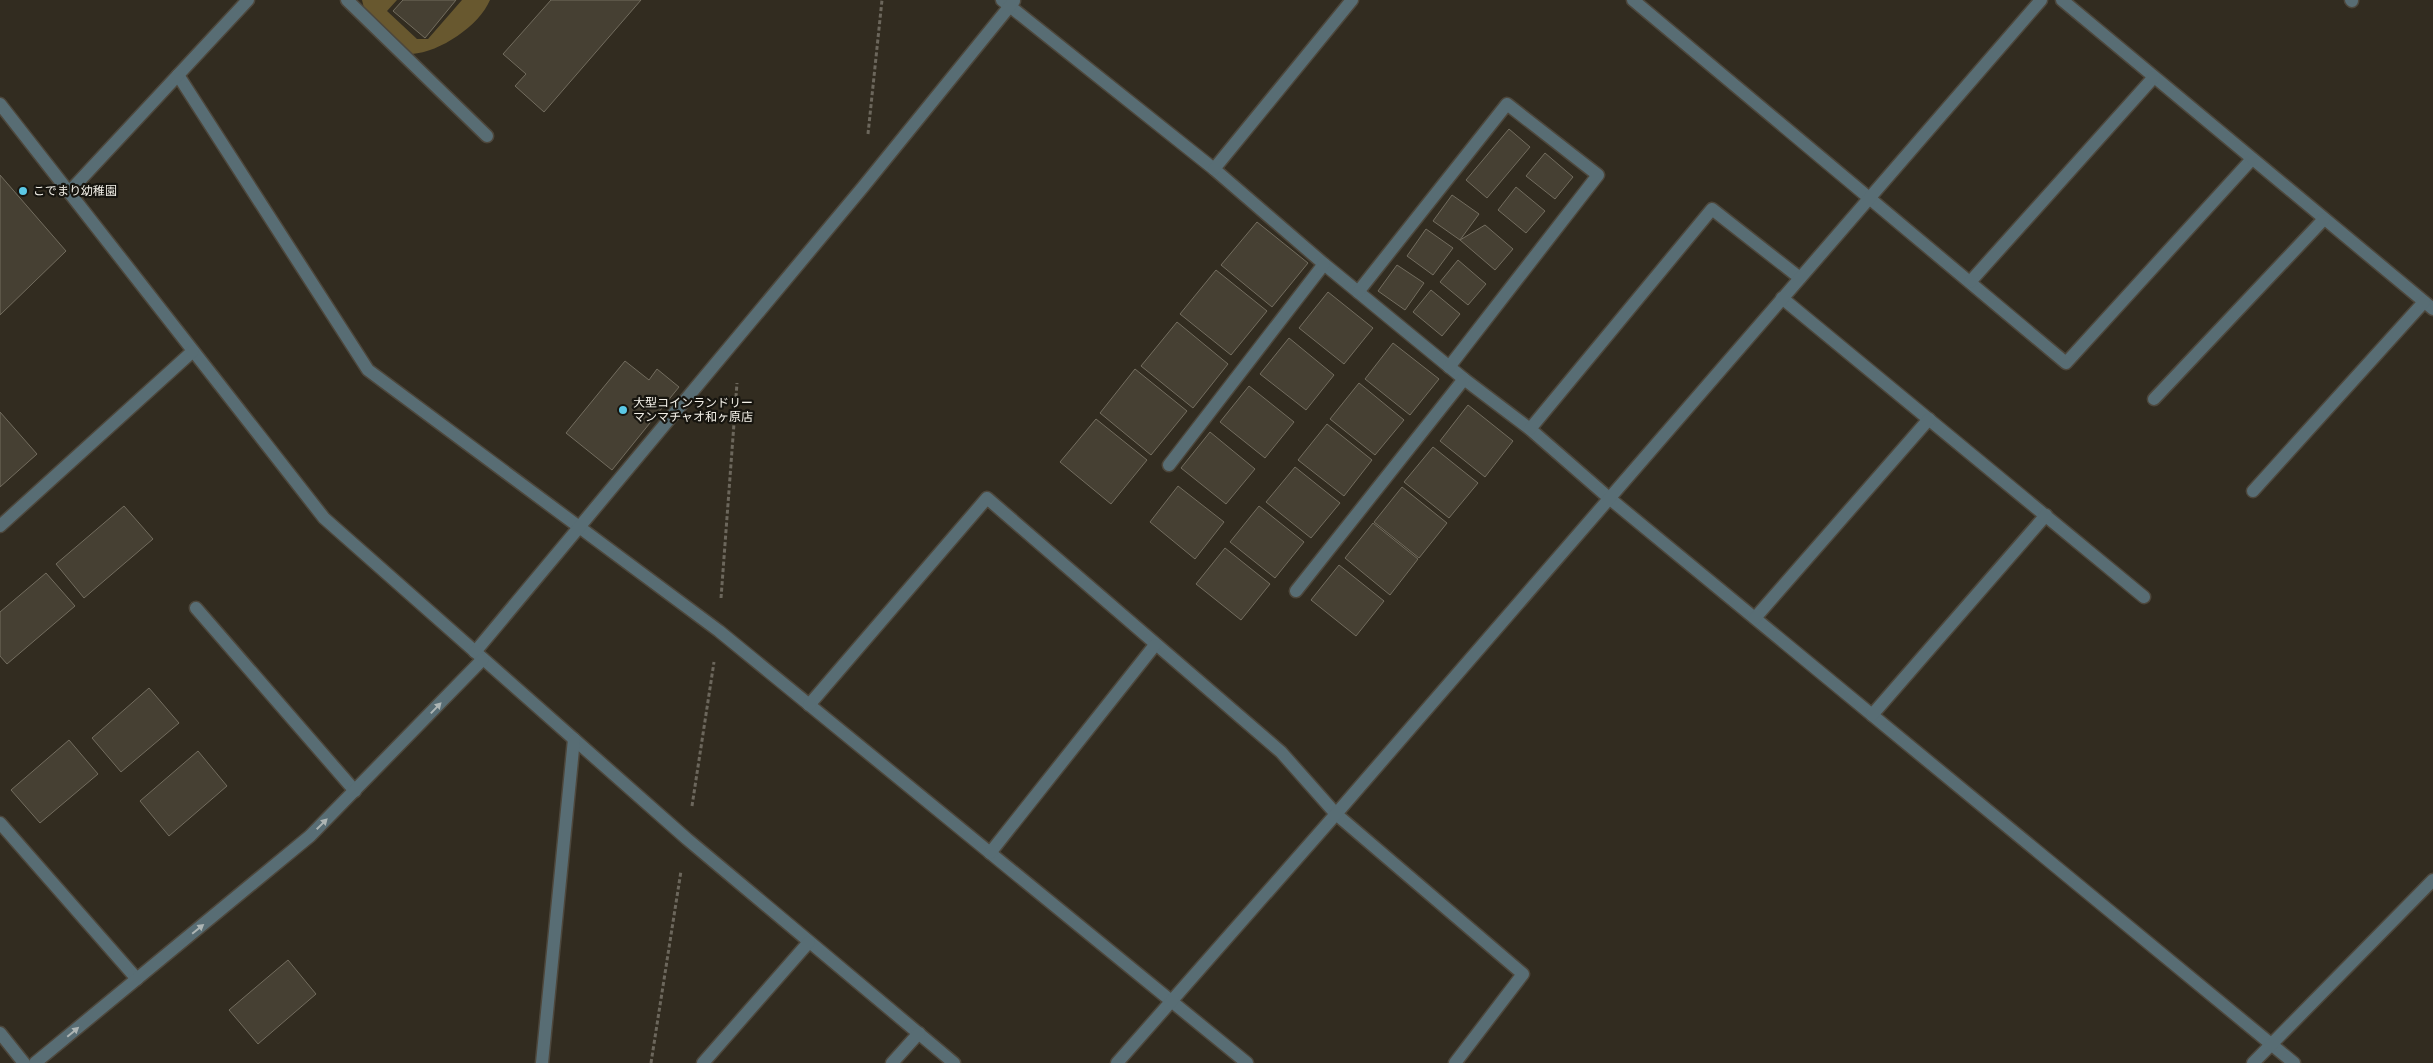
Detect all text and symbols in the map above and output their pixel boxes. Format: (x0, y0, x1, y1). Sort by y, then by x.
place label: こでまり幼稚園 (33, 184, 117, 198)
marker: こでまり幼稚園 (17, 185, 29, 197)
place label: 大型コインランドリー マンマチャオ和ヶ原店 (633, 396, 753, 424)
marker: 大型コインランドリー マンマチャオ和ヶ原店 (617, 404, 629, 416)
one-way arrow (430, 702, 442, 714)
one-way arrow (316, 818, 328, 830)
one-way arrow (191, 923, 204, 934)
one-way arrow (67, 1027, 79, 1038)

